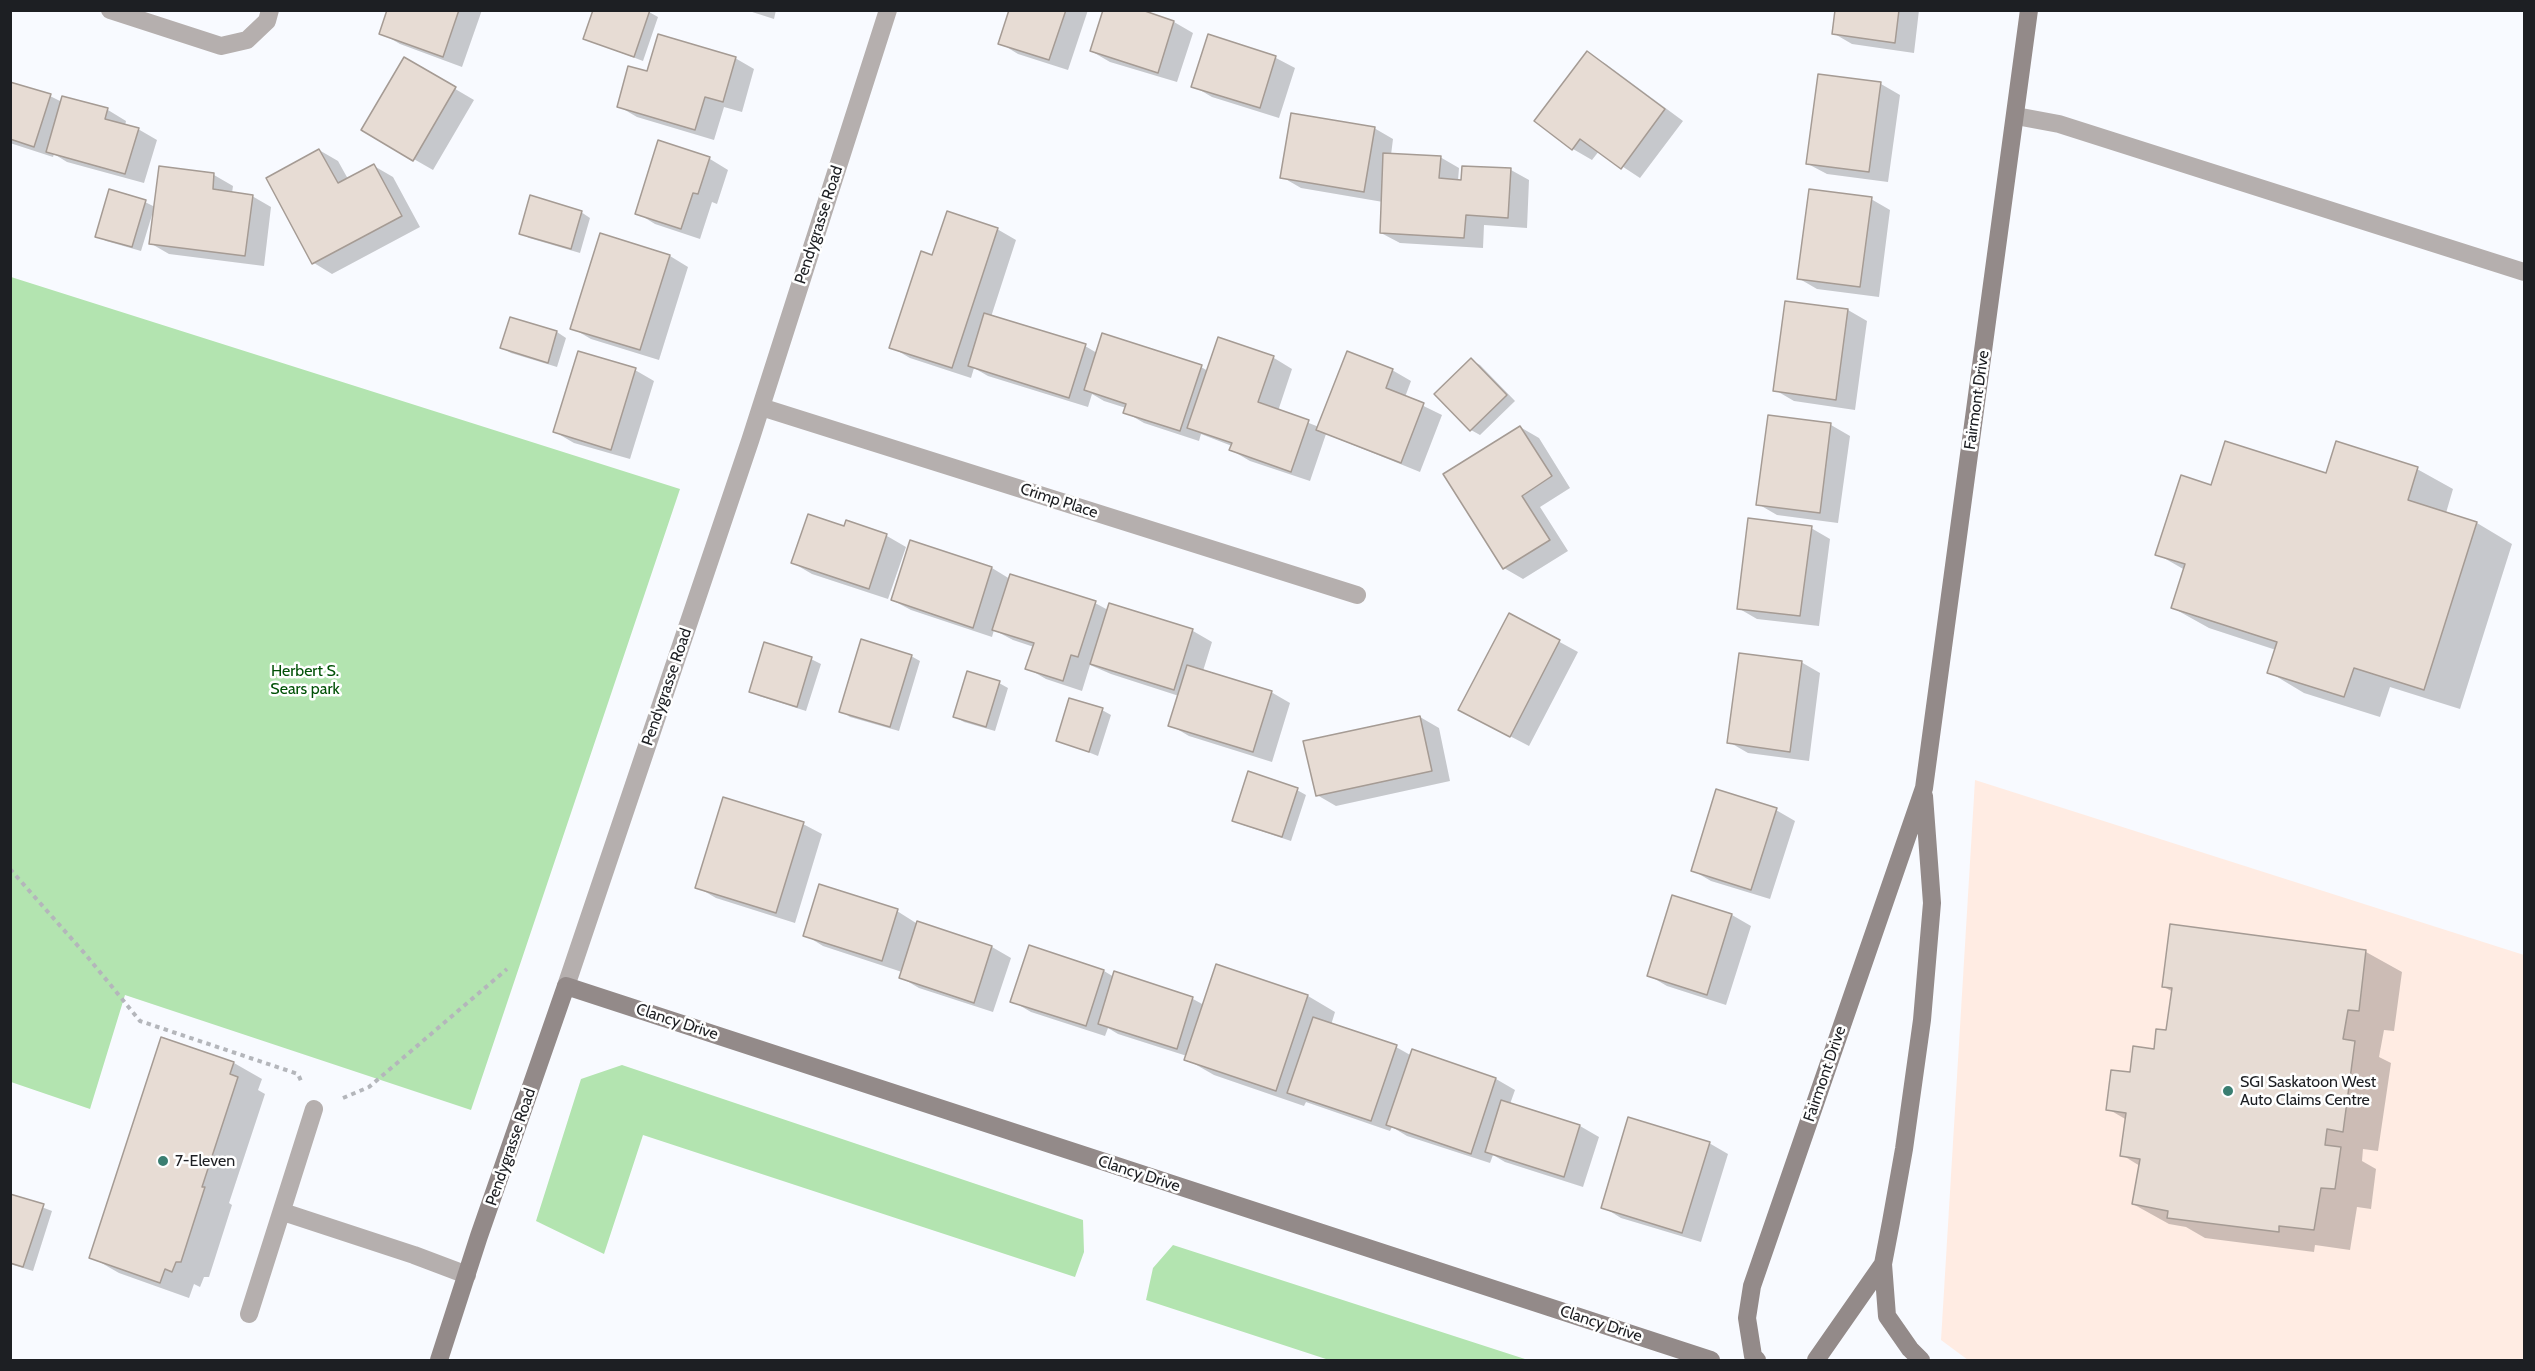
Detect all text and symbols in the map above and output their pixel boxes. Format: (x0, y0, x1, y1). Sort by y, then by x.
street label: Pendygrasse Road (791, 163, 847, 287)
street label: Fairmont Drive (1961, 349, 1993, 451)
street label: Crimp Place (1018, 479, 1100, 523)
street label: Pendygrasse Road (638, 626, 696, 748)
park label: Herbert S. Sears park (270, 661, 340, 699)
street label: Clancy Drive (634, 1000, 720, 1044)
street label: Fairmont Drive (1800, 1024, 1850, 1124)
place label: SGI Saskatoon West Auto Claims Centre (2240, 1072, 2376, 1110)
marker: SGI Saskatoon West Auto Claims Centre (2221, 1084, 2235, 1098)
street label: Pendygrasse Road (482, 1086, 540, 1208)
place label: 7-Eleven (175, 1151, 235, 1171)
street label: Clancy Drive (1096, 1152, 1182, 1196)
marker: 7-Eleven (156, 1154, 170, 1168)
street label: Clancy Drive (1558, 1302, 1644, 1346)

